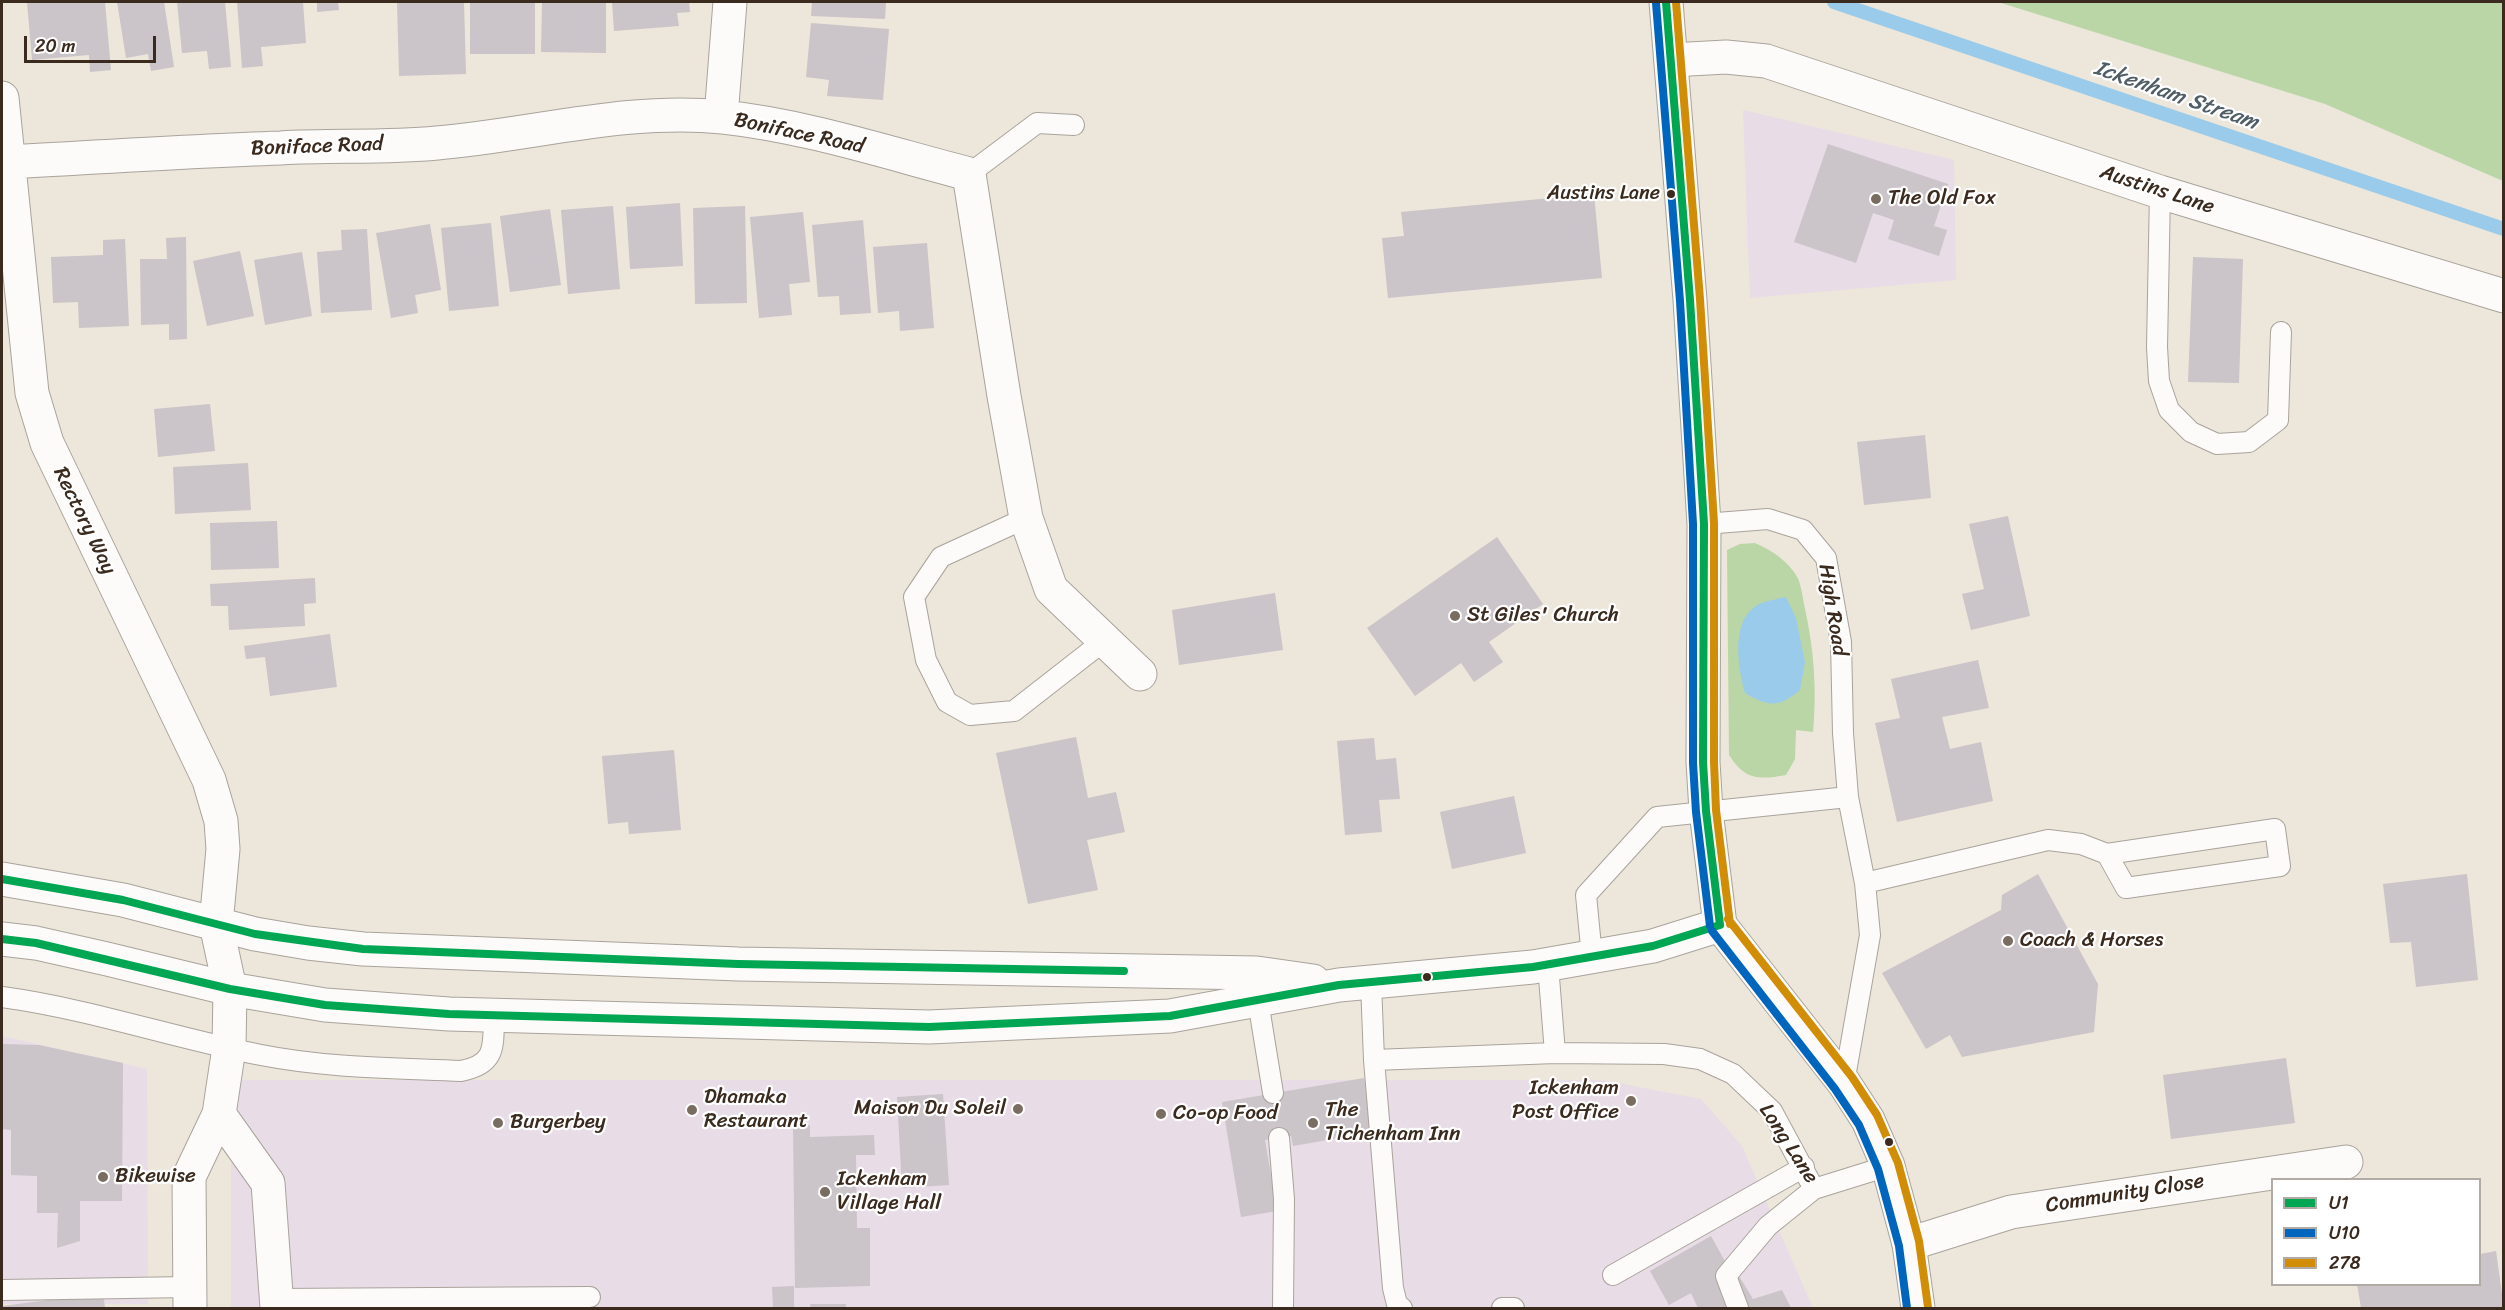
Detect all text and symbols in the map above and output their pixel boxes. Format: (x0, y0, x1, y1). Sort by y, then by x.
scale bar (27, 24, 159, 62)
text: 20 m (35, 30, 75, 62)
water label: Ickenham Stream (2091, 56, 2261, 136)
street label: Boniface Road (732, 108, 866, 160)
street label: Boniface Road (250, 132, 384, 162)
street label: Austins Lane (2097, 160, 2217, 220)
place label: Austins Lane (1547, 182, 1660, 206)
place label: The Old Fox (1888, 186, 1996, 212)
marker: Austins Lane (1665, 188, 1677, 200)
marker: The Old Fox (1869, 192, 1883, 206)
street label: Rectory Way (47, 463, 121, 579)
street label: High Road (1812, 562, 1852, 658)
place label: St Giles' Church (1467, 603, 1619, 629)
marker: St Giles' Church (1448, 609, 1462, 623)
place label: Coach & Horses (2020, 928, 2163, 954)
marker: Coach & Horses (2001, 934, 2015, 948)
unlabelled marker (1421, 971, 1433, 983)
place label: Ickenham Post Office (1512, 1076, 1619, 1126)
place label: Dhamaka Restaurant (704, 1085, 808, 1135)
marker: Ickenham Post Office (1624, 1094, 1638, 1108)
place label: Maison Du Soleil (854, 1096, 1006, 1122)
place label: The Tichenham Inn (1325, 1098, 1460, 1148)
street label: Long Lane (1753, 1099, 1823, 1189)
place label: Co-op Food (1173, 1101, 1278, 1127)
marker: Maison Du Soleil (1011, 1102, 1025, 1116)
marker: Dhamaka Restaurant (685, 1103, 699, 1117)
marker: Co-op Food (1154, 1107, 1168, 1121)
place label: Burgerbey (510, 1110, 606, 1136)
marker: Burgerbey (491, 1116, 505, 1130)
marker: The Tichenham Inn (1306, 1116, 1320, 1130)
unlabelled marker (1883, 1136, 1895, 1148)
place label: Bikewise (115, 1164, 196, 1190)
place label: Ickenham Village Hall (837, 1167, 941, 1217)
street label: Community Close (2044, 1169, 2206, 1219)
marker: Bikewise (96, 1170, 110, 1184)
legend (2271, 1178, 2481, 1286)
marker: Ickenham Village Hall (818, 1185, 832, 1199)
text: U1 (2329, 1187, 2349, 1219)
text: U10 (2329, 1217, 2360, 1249)
text: 278 (2329, 1247, 2361, 1279)

